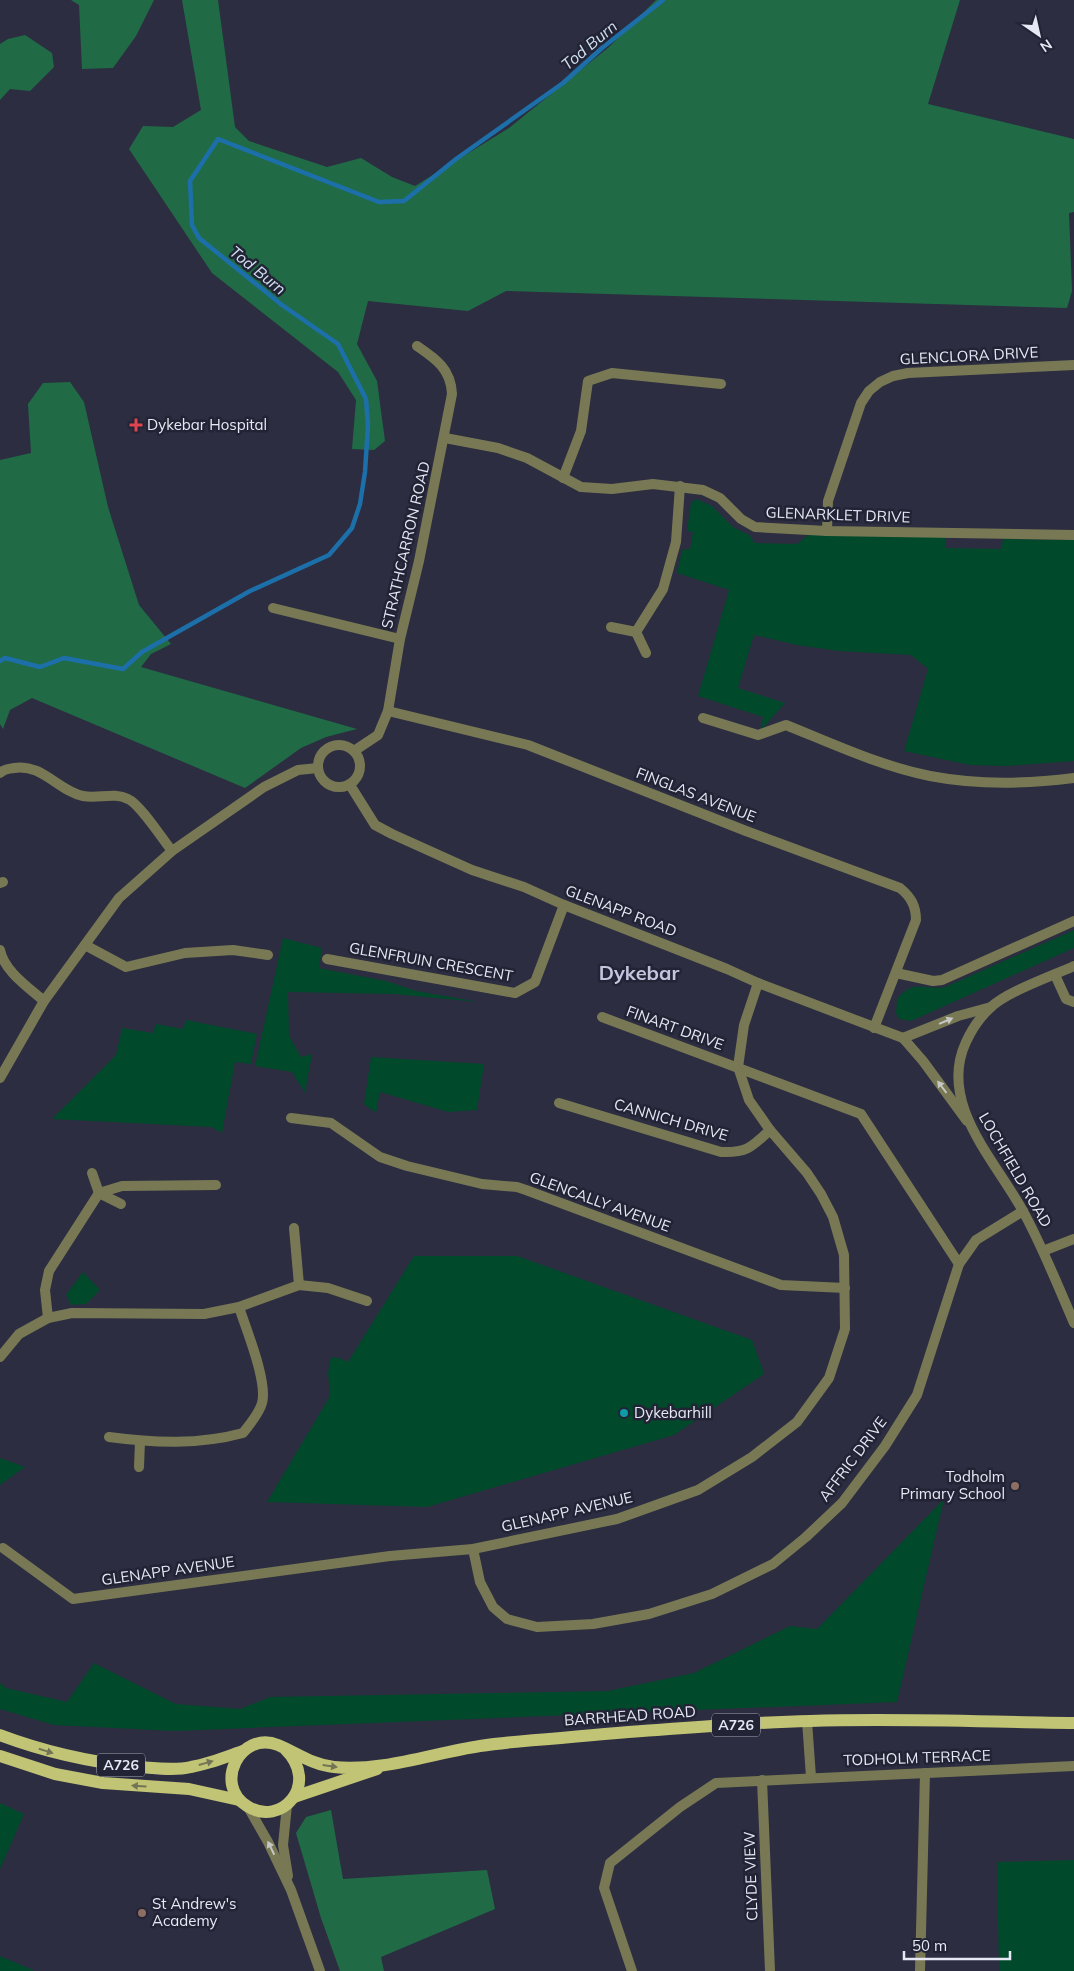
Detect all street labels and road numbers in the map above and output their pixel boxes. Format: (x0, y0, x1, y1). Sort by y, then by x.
street label: GLENCLORA DRIVE (899, 342, 1039, 369)
street label: STRATHCARRON ROAD (377, 459, 434, 630)
street label: GLENARKLET DRIVE (765, 502, 911, 527)
street label: FINGLAS AVENUE (633, 763, 759, 826)
street label: GLENAPP ROAD (563, 881, 679, 940)
street label: GLENFRUIN CRESCENT (348, 938, 514, 985)
street label: FINART DRIVE (624, 1001, 727, 1054)
street label: CANNICH DRIVE (612, 1094, 731, 1145)
street label: LOCHFIELD ROAD (975, 1109, 1056, 1231)
street label: GLENCALLY AVENUE (527, 1167, 673, 1236)
street label: AFFRIC DRIVE (815, 1412, 891, 1505)
street label: GLENAPP AVENUE (499, 1487, 635, 1536)
street label: GLENAPP AVENUE (100, 1552, 236, 1589)
street label: BARRHEAD ROAD (563, 1701, 696, 1730)
road number: A726 (712, 1714, 760, 1736)
street label: TODHOLM TERRACE (843, 1745, 991, 1770)
road number: A726 (97, 1754, 145, 1776)
street label: CLYDE VIEW (739, 1831, 762, 1921)

